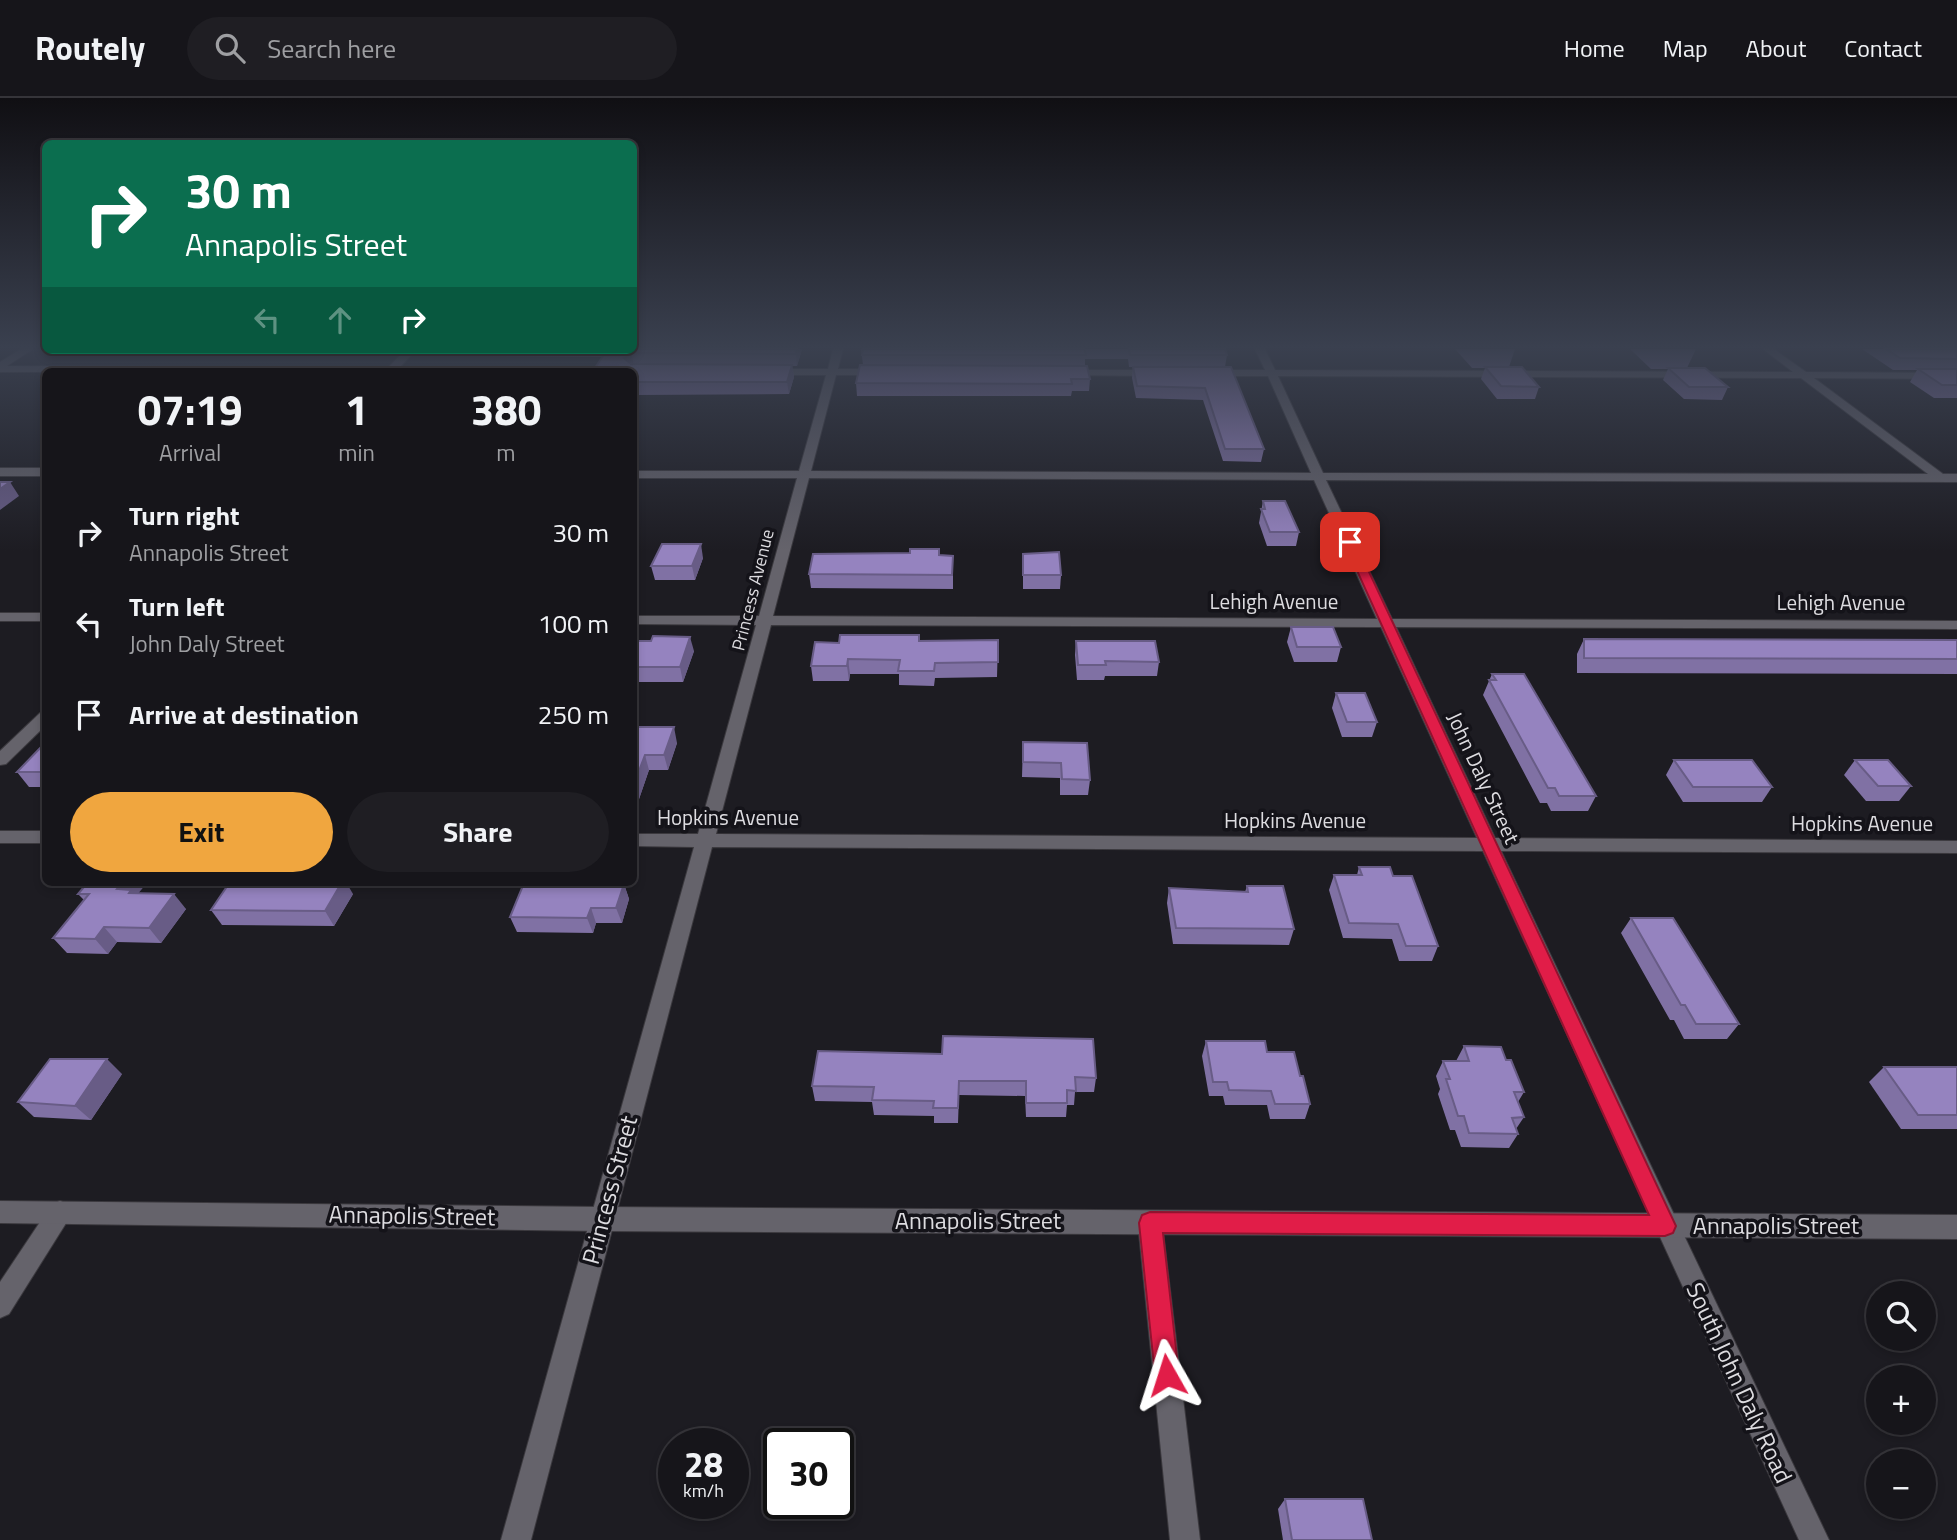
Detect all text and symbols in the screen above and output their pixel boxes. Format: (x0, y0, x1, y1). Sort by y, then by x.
search box (187, 17, 677, 80)
text: Routely (35, 23, 145, 73)
icon: search (211, 29, 249, 67)
text: Search here (267, 29, 396, 68)
text: Home (1564, 30, 1625, 66)
text: Map (1663, 30, 1708, 66)
text: About (1746, 30, 1806, 66)
text: Contact (1844, 30, 1922, 66)
text: 30 m (185, 152, 292, 227)
icon: right (70, 168, 161, 259)
text: Annapolis Street (185, 220, 407, 268)
icon: left (248, 301, 286, 339)
icon: ahead (321, 301, 359, 339)
icon: right (394, 301, 432, 339)
text: 07:19 (138, 377, 243, 441)
text: 1 (345, 377, 368, 441)
text: 380 (471, 377, 541, 441)
text: Arrival (159, 435, 221, 470)
text: min (338, 435, 375, 470)
text: m (496, 435, 516, 470)
text: Turn right (129, 496, 240, 535)
pin (1320, 512, 1380, 572)
text: 30 m (552, 513, 609, 552)
icon: right (70, 514, 108, 552)
icon: arrive (1331, 523, 1369, 561)
street label: Princess Avenue (724, 526, 781, 653)
text: Annapolis Street (129, 535, 289, 570)
street label: Lehigh Avenue (1210, 585, 1338, 617)
street label: Lehigh Avenue (1777, 586, 1905, 618)
text: Turn left (129, 587, 224, 626)
text: 100 m (538, 604, 609, 643)
icon: left (70, 605, 108, 643)
text: John Daly Street (129, 626, 285, 661)
text: Arrive at destination (129, 695, 359, 734)
text: 250 m (538, 695, 609, 734)
icon: arrive (70, 696, 108, 734)
street label: John Daly Street (1439, 706, 1529, 849)
button: Exit (70, 792, 333, 872)
button: Share (347, 792, 609, 872)
street label: Hopkins Avenue (657, 801, 799, 833)
street label: Hopkins Avenue (1224, 804, 1366, 836)
street label: Hopkins Avenue (1791, 807, 1933, 839)
street label: Princess Street (572, 1111, 646, 1268)
street label: Annapolis Street (328, 1196, 496, 1234)
street label: Annapolis Street (895, 1202, 1062, 1238)
street label: Annapolis Street (1693, 1207, 1860, 1243)
street label: South John Daly Road (1678, 1276, 1802, 1489)
map controls (1866, 1281, 1936, 1519)
button: search (1866, 1281, 1936, 1351)
position arrow (1130, 1338, 1204, 1412)
button: + (1866, 1365, 1936, 1435)
speed limit sign: 30 (763, 1428, 854, 1519)
text: 28 (684, 1437, 723, 1491)
button: − (1866, 1449, 1936, 1519)
text: km/h (683, 1477, 724, 1504)

